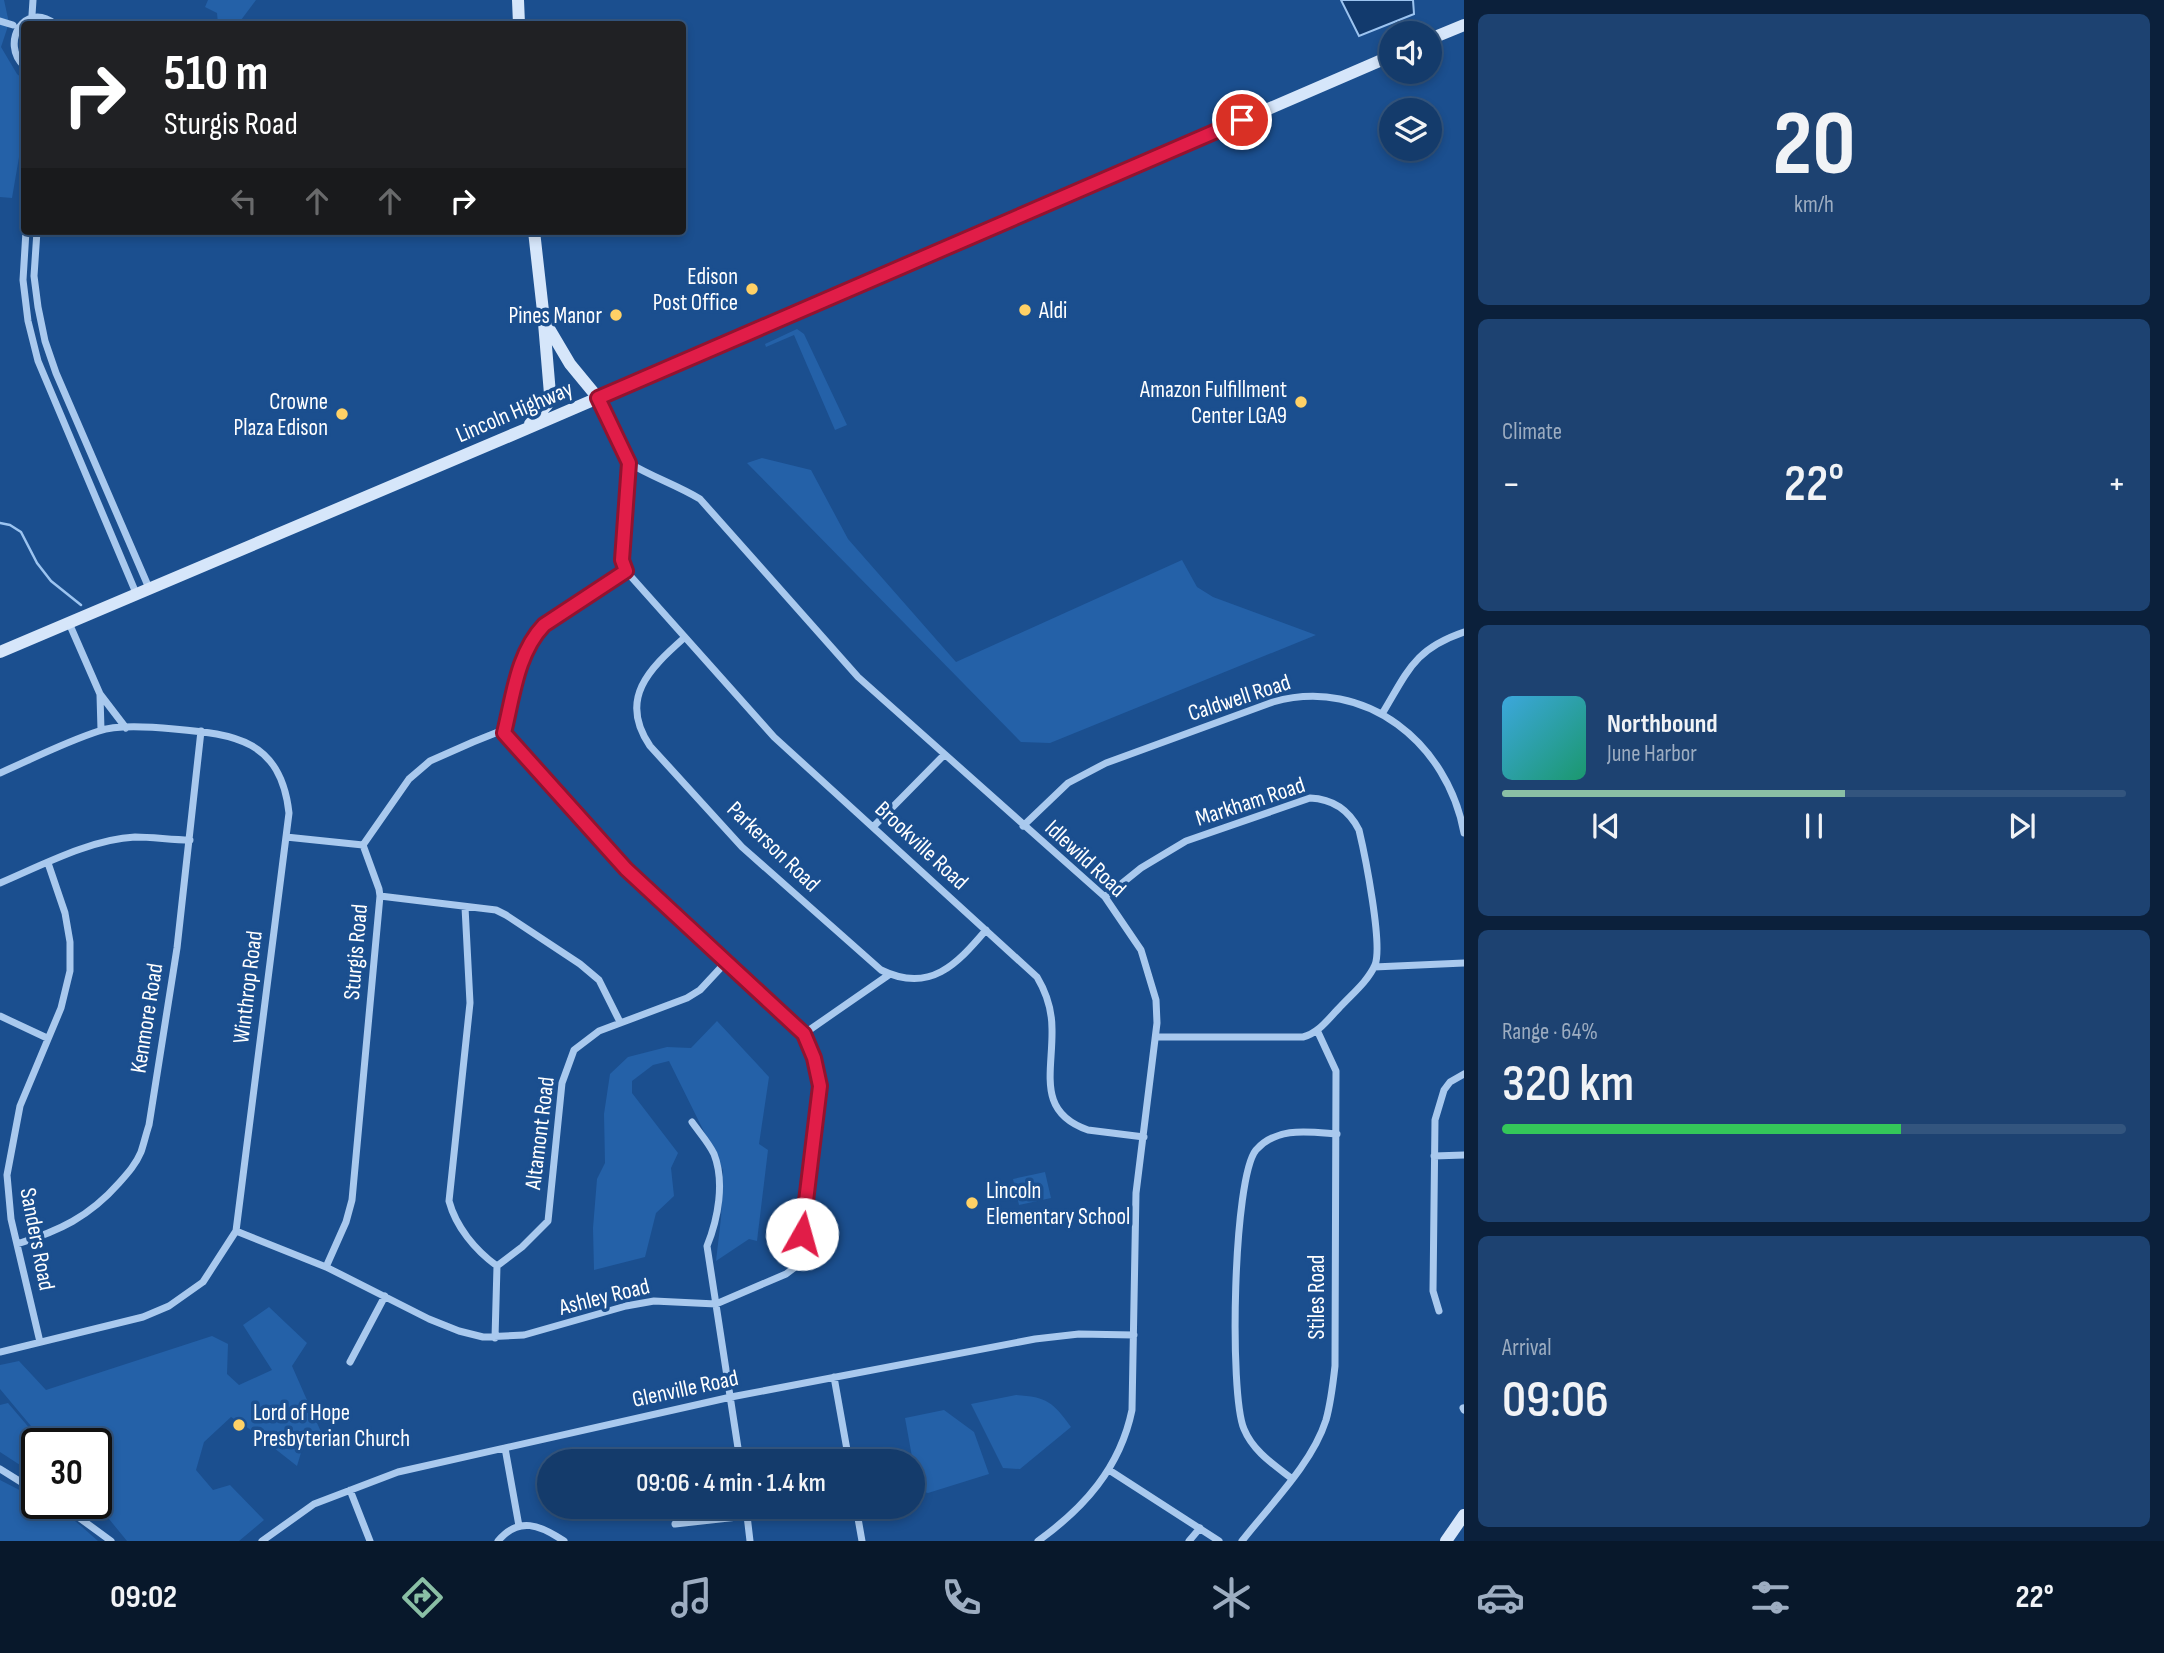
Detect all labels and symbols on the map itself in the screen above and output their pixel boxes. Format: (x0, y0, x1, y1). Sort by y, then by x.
pin (1212, 90, 1272, 150)
place label: Edison Post Office (653, 263, 738, 317)
marker: Edison Post Office (744, 281, 760, 297)
place label: Aldi (1038, 297, 1067, 325)
place label: Pines Manor (509, 302, 602, 330)
marker: Aldi (1017, 302, 1033, 318)
marker: Pines Manor (608, 307, 624, 323)
street label: Lincoln Highway (452, 375, 577, 449)
place label: Amazon Fulfillment Center LGA9 (1139, 376, 1287, 430)
place label: Crowne Plaza Edison (234, 388, 328, 442)
marker: Amazon Fulfillment Center LGA9 (1293, 394, 1309, 410)
marker: Crowne Plaza Edison (334, 406, 350, 422)
street label: Caldwell Road (1185, 668, 1294, 728)
street label: Markham Road (1192, 771, 1309, 833)
street label: Brookville Road (869, 795, 974, 896)
street label: Parkerson Road (721, 796, 826, 898)
street label: Idlewild Road (1039, 814, 1132, 903)
street label: Sturgis Road (338, 903, 374, 1001)
street label: Winthrop Road (227, 929, 269, 1045)
street label: Kenmore Road (124, 961, 169, 1075)
street label: Altamont Road (519, 1075, 561, 1192)
place label: Lincoln Elementary School (986, 1177, 1130, 1231)
street label: Sanders Road (13, 1186, 61, 1293)
marker: Lincoln Elementary School (964, 1195, 980, 1211)
position arrow (765, 1197, 839, 1271)
street label: Stiles Road (1303, 1255, 1331, 1339)
street label: Ashley Road (555, 1272, 652, 1322)
street label: Glenville Road (630, 1364, 741, 1414)
place label: Lord of Hope Presbyterian Church (253, 1399, 410, 1453)
marker: Lord of Hope Presbyterian Church (231, 1417, 247, 1433)
speed limit sign: 30 (21, 1428, 112, 1519)

